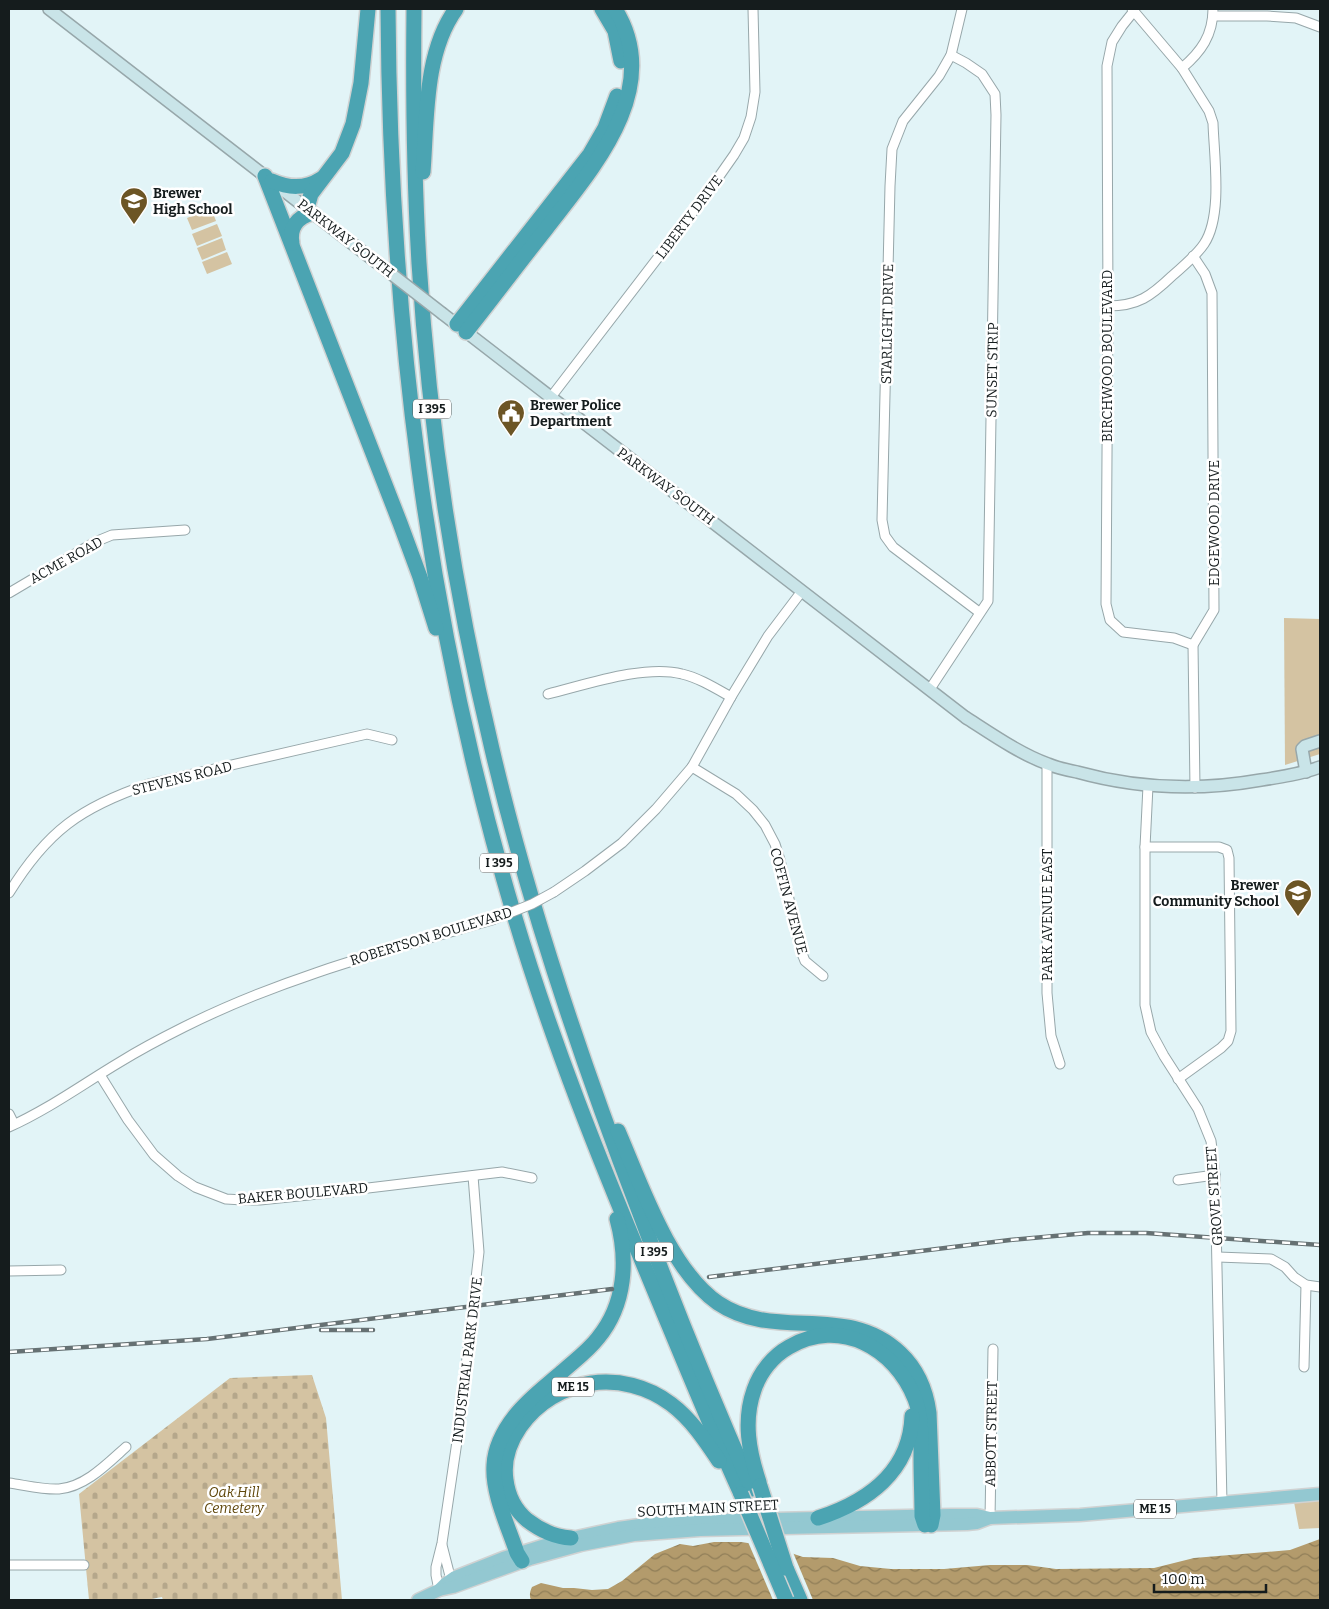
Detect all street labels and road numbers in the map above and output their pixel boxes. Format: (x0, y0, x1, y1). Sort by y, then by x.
street label: LIBERTY DRIVE (652, 172, 726, 263)
street label: PARKWAY SOUTH (294, 195, 397, 281)
street label: STARLIGHT DRIVE (878, 264, 897, 384)
street label: BIRCHWOOD BOULEVARD (1099, 270, 1116, 442)
street label: SUNSET STRIP (983, 322, 1002, 418)
road number: I 395 (413, 399, 451, 418)
street label: PARKWAY SOUTH (614, 444, 718, 529)
street label: EDGEWOOD DRIVE (1206, 460, 1223, 586)
street label: ACME ROAD (27, 533, 106, 588)
street label: STEVENS ROAD (130, 758, 234, 799)
street label: COFFIN AVENUE (766, 846, 811, 956)
street label: PARK AVENUE EAST (1039, 849, 1056, 981)
road number: I 395 (480, 854, 518, 872)
street label: ROBERTSON BOULEVARD (348, 904, 514, 969)
street label: GROVE STREET (1203, 1146, 1226, 1246)
street label: BAKER BOULEVARD (237, 1179, 369, 1208)
road number: I 395 (635, 1242, 673, 1262)
street label: INDUSTRIAL PARK DRIVE (449, 1276, 486, 1444)
road number: ME 15 (552, 1378, 594, 1396)
street label: ABBOTT STREET (982, 1381, 1001, 1487)
street label: SOUTH MAIN STREET (637, 1496, 779, 1521)
road number: ME 15 (1134, 1500, 1176, 1518)

